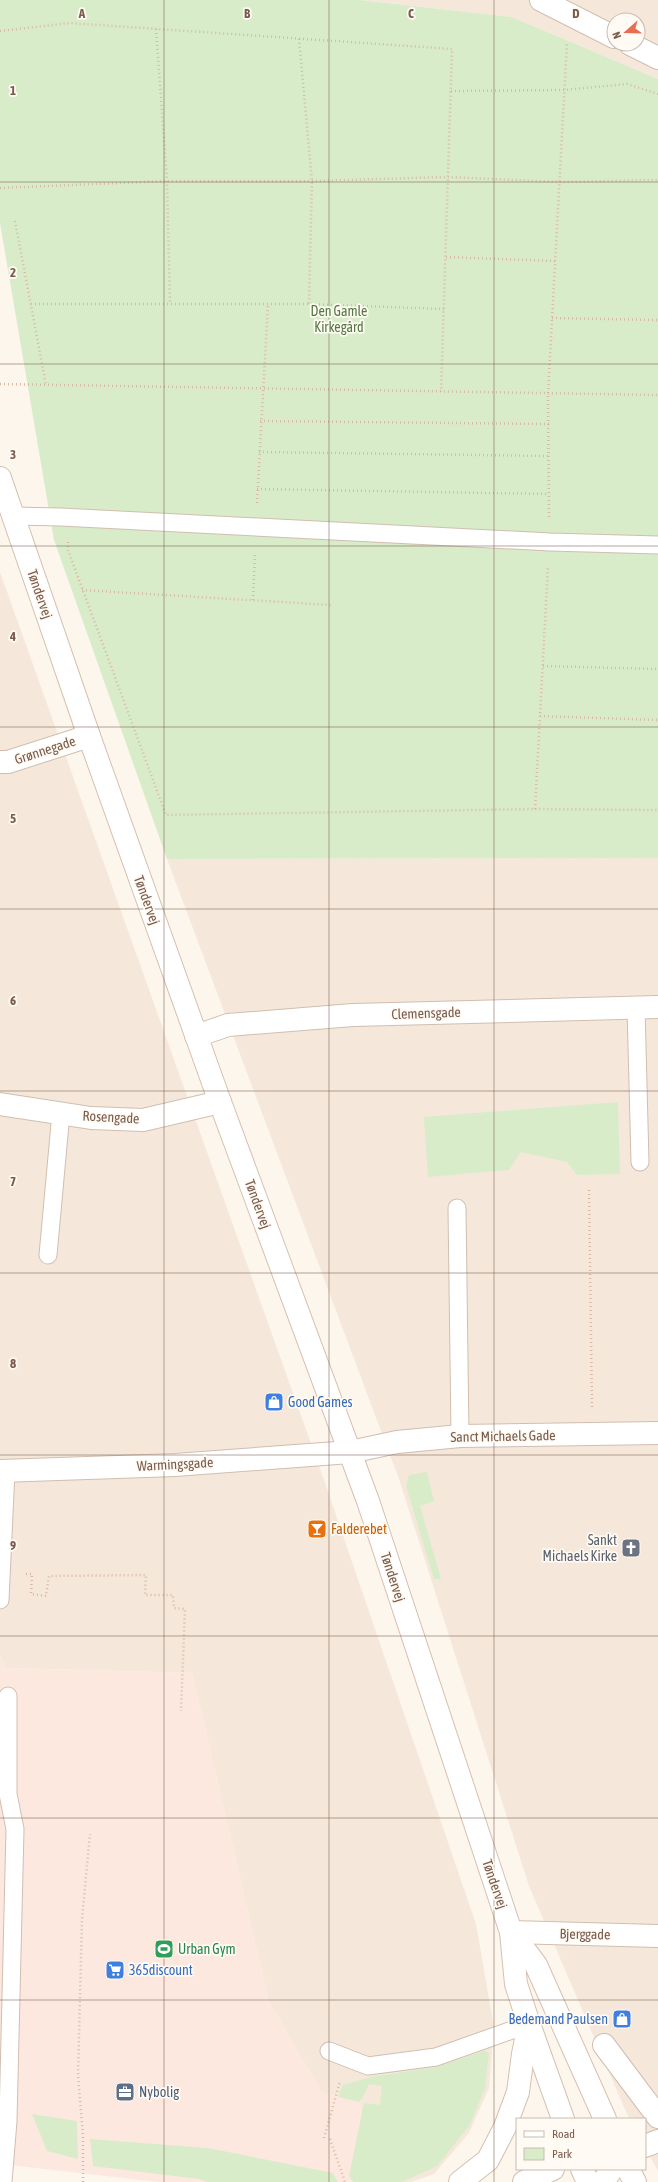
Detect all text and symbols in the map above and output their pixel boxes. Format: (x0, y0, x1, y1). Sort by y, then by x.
text: A (78, 6, 86, 21)
text: B (244, 6, 251, 21)
text: C (408, 6, 414, 21)
text: D (572, 6, 580, 21)
north arrow (606, 12, 646, 52)
text: N (610, 30, 623, 41)
text: 1 (10, 83, 16, 98)
text: 2 (10, 265, 16, 280)
park label: Den Gamle Kirkegård (311, 303, 367, 335)
text: 3 (10, 447, 16, 462)
street label: Tøndervej (24, 567, 56, 621)
text: 4 (9, 629, 16, 644)
street label: Grønnegade (12, 733, 78, 767)
text: 5 (10, 811, 16, 826)
street label: Tøndervej (131, 873, 163, 927)
text: 6 (10, 993, 16, 1008)
street label: Clemensgade (391, 1004, 461, 1022)
street label: Rosengade (82, 1108, 140, 1126)
text: 7 (10, 1174, 16, 1189)
street label: Tøndervej (242, 1177, 274, 1231)
text: 8 (10, 1356, 16, 1371)
shop icon: Good Games (263, 1391, 285, 1413)
place label: Good Games (288, 1394, 352, 1410)
street label: Sanct Michaels Gade (450, 1427, 556, 1445)
street label: Warmingsgade (136, 1454, 214, 1474)
bar icon: Falderebet (306, 1518, 328, 1540)
place label: Falderebet (331, 1521, 387, 1537)
place label: Sankt Michaels Kirke (543, 1532, 617, 1564)
church icon: Sankt Michaels Kirke (620, 1537, 642, 1559)
text: 9 (10, 1538, 16, 1553)
street label: Tøndervej (378, 1550, 408, 1604)
street label: Tøndervej (479, 1857, 511, 1911)
street label: Bjerggade (559, 1926, 611, 1942)
sports icon: Urban Gym (153, 1938, 175, 1960)
place label: Urban Gym (178, 1941, 236, 1957)
supermarket icon: 365discount (104, 1959, 126, 1981)
place label: 365discount (129, 1962, 193, 1978)
shop icon: Bedemand Paulsen (611, 2008, 633, 2030)
place label: Bedemand Paulsen (509, 2011, 608, 2027)
office icon: Nybolig (114, 2081, 136, 2103)
place label: Nybolig (139, 2084, 179, 2100)
legend (516, 2118, 646, 2170)
text: Road (552, 2127, 575, 2141)
text: Park (552, 2147, 573, 2161)

